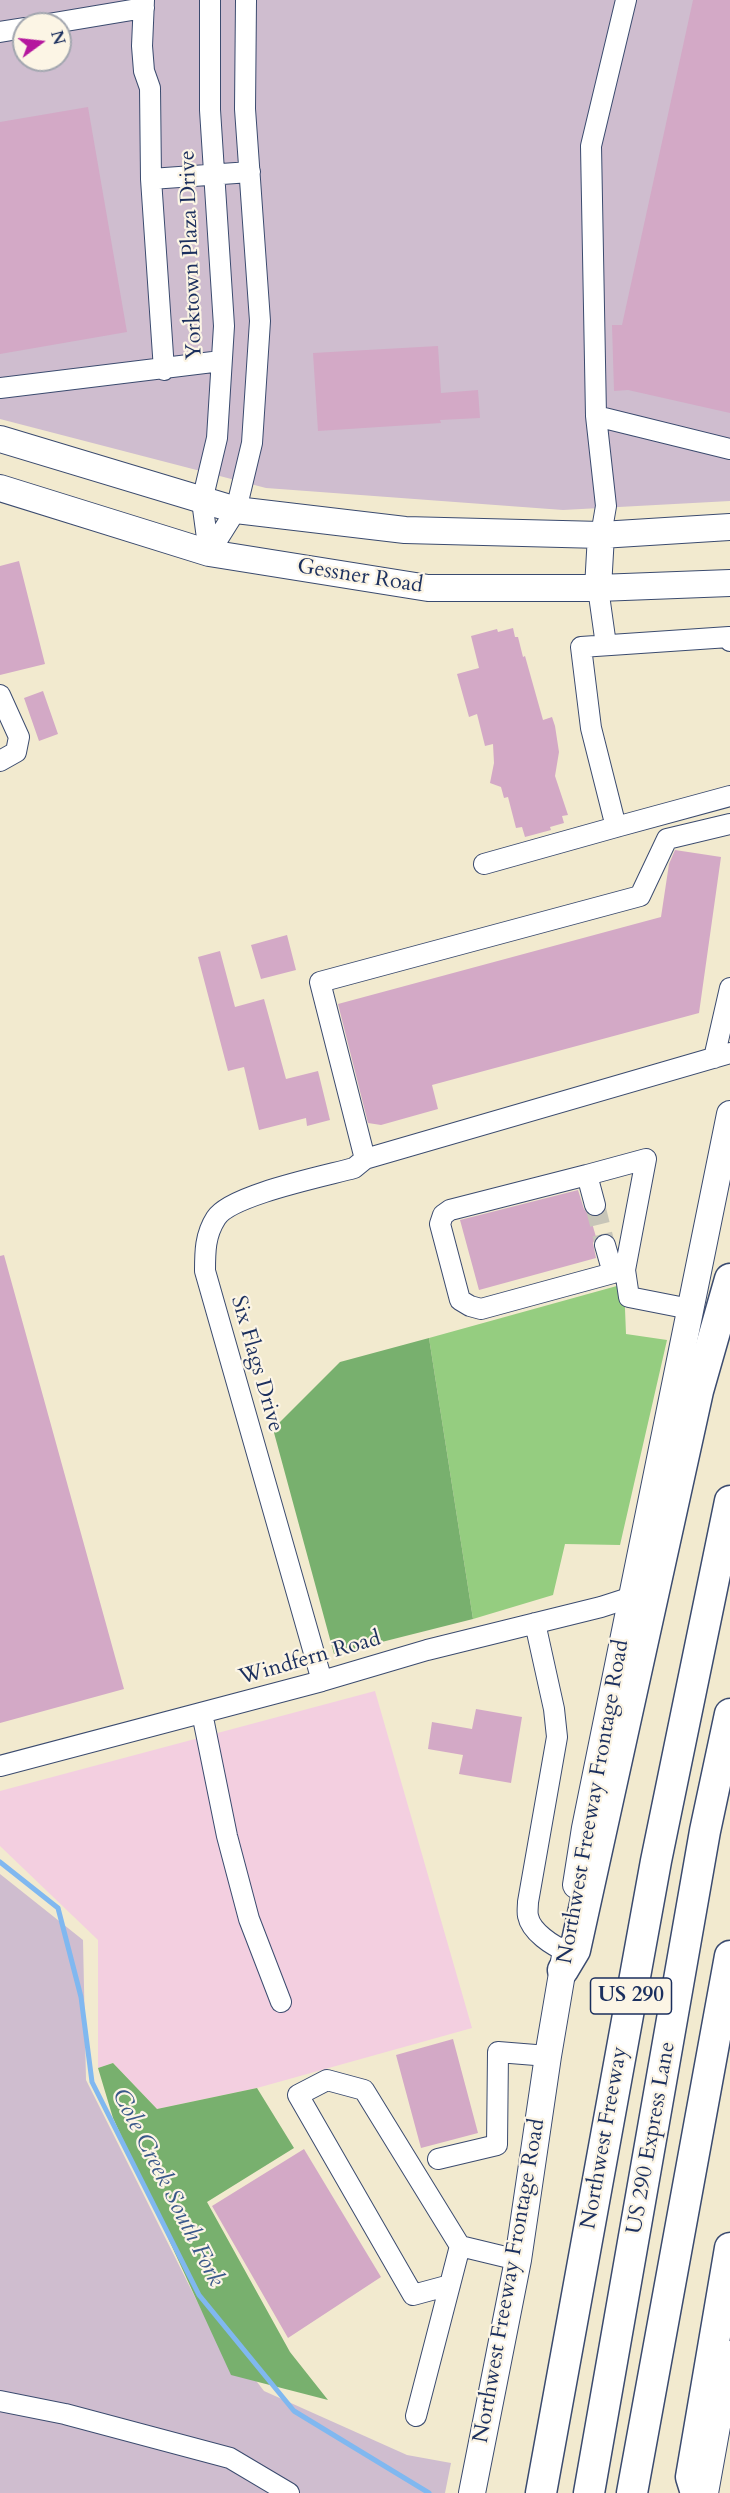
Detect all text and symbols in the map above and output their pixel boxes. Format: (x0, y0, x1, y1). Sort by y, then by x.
north arrow (12, 12, 72, 72)
text: N (45, 28, 70, 47)
street label: Yorktown Plaza Drive (175, 150, 209, 360)
street label: Gessner Road (295, 554, 425, 600)
street label: Six Flags Drive (224, 1293, 288, 1435)
street label: Windfern Road (236, 1626, 384, 1692)
street label: Northwest Freeway Frontage Road (552, 1638, 636, 1966)
road number: US 290 (590, 1978, 672, 2014)
street label: US 290 Express Lane (622, 2040, 682, 2236)
street label: Northwest Freeway (576, 2045, 634, 2231)
water label: Cole Creek South Fork (105, 2084, 229, 2292)
street label: Northwest Freeway Frontage Road (468, 2117, 552, 2445)

